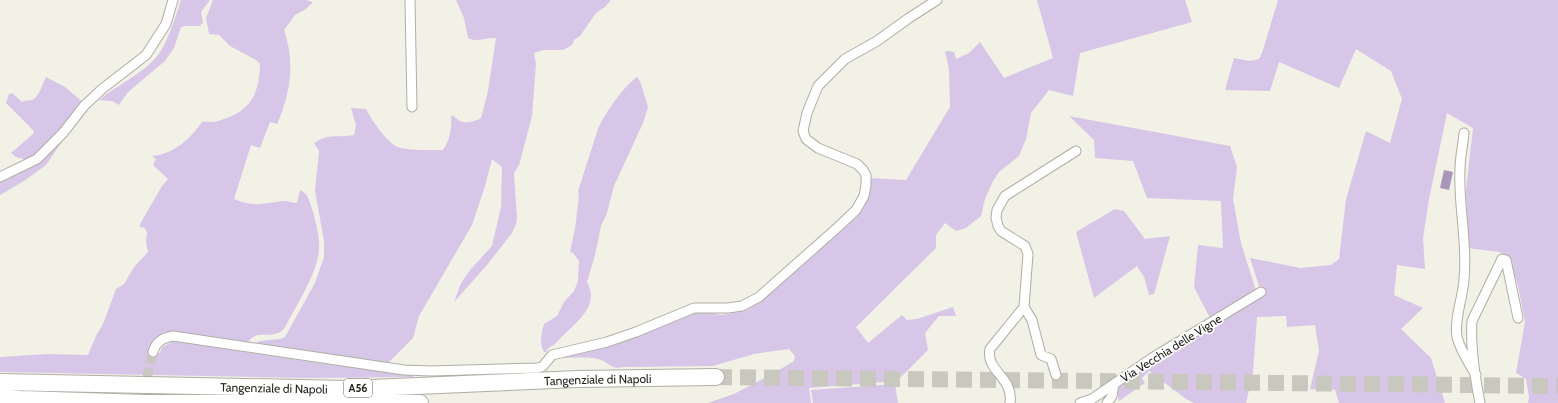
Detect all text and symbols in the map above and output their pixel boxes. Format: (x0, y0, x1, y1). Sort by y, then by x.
street label: Via Vecchia delle Vigne (1118, 311, 1224, 385)
street label: Tangenziale di Napoli (544, 370, 651, 388)
street label: Tangenziale di Napoli (220, 379, 328, 396)
road number: A56 (344, 379, 372, 397)

